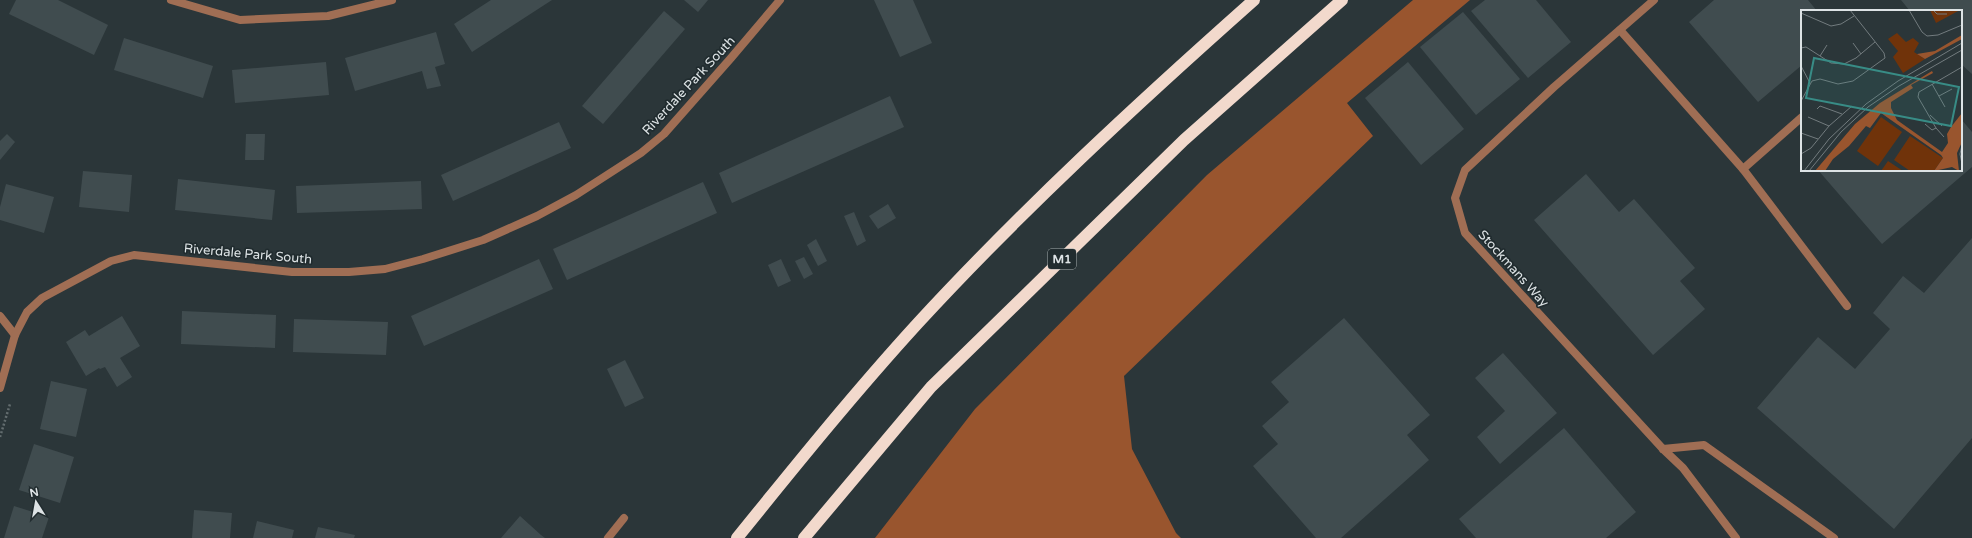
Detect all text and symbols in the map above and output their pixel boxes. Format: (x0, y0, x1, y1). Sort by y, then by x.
inset map (1801, 10, 1962, 171)
street label: Riverdale Park South (639, 33, 738, 138)
street label: Stockmans Way (1474, 227, 1552, 310)
street label: Riverdale Park South (183, 240, 313, 268)
road number: M1 (1048, 249, 1076, 269)
north arrow (16, 482, 56, 522)
text: N (29, 485, 40, 500)

